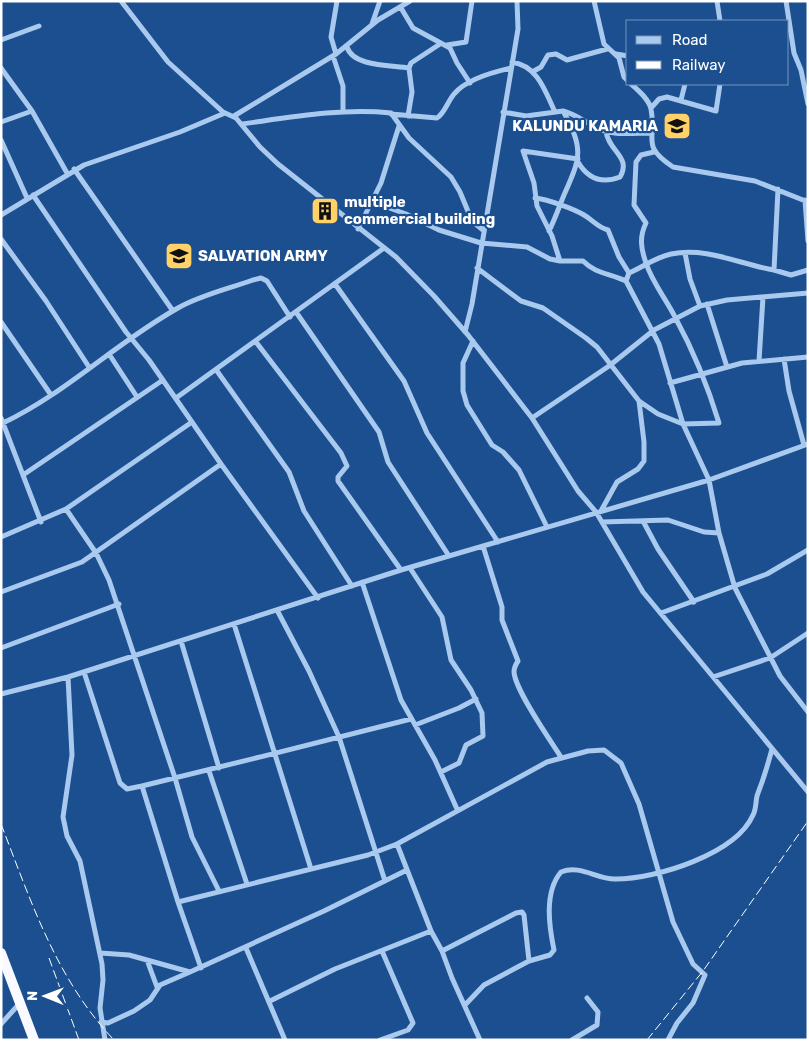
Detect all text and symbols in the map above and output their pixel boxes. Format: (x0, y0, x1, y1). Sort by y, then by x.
legend (626, 20, 789, 85)
text: Road (672, 31, 708, 49)
text: Railway (672, 56, 726, 74)
school or university icon: KALUNDU KAMARIA (662, 111, 692, 141)
place label: KALUNDU KAMARIA (512, 117, 658, 135)
place label: multiple commercial building (344, 193, 495, 228)
building icon: multiple commercial building (310, 196, 340, 226)
school or university icon: SALVATION ARMY (164, 241, 194, 271)
place label: SALVATION ARMY (198, 247, 328, 265)
north arrow (20, 971, 70, 1021)
text: N (24, 991, 41, 1001)

